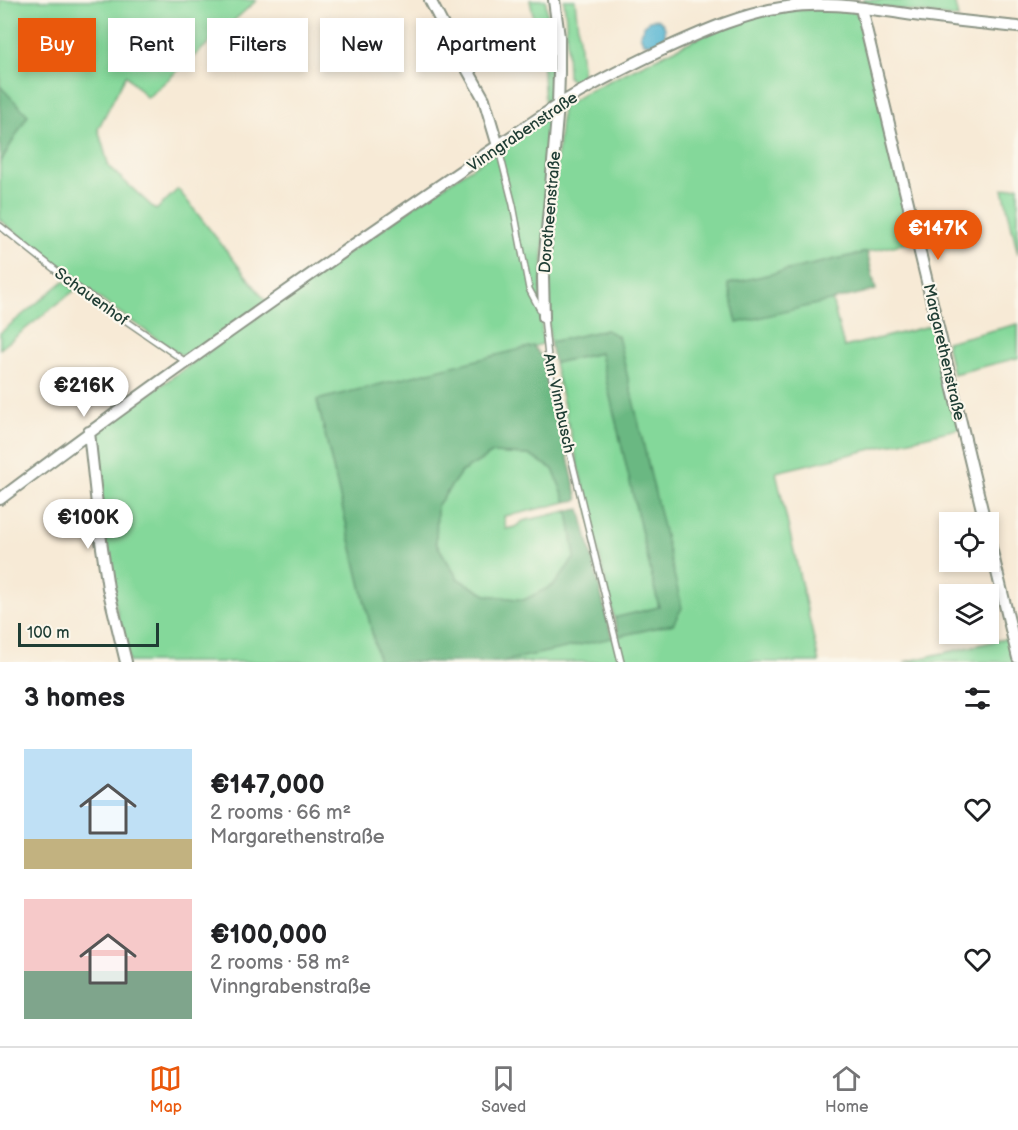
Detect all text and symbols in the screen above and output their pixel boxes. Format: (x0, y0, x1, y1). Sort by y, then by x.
chip: Buy (18, 18, 96, 72)
chip: Rent (108, 18, 195, 72)
chip: Filters (207, 18, 308, 72)
chip: New (320, 18, 404, 72)
chip: Apartment (416, 18, 557, 72)
street label: Vinngrabenstraße (464, 88, 582, 176)
street label: Dorotheenstraße (536, 150, 565, 274)
pin: €147K (896, 210, 980, 261)
text: €147K (908, 217, 968, 241)
street label: Schauenhof (51, 264, 132, 330)
street label: Margarethenstraße (919, 282, 969, 423)
street label: Am Vinnbusch (539, 352, 578, 455)
pin: €216K (42, 367, 126, 418)
text: €216K (54, 374, 114, 398)
pin: €100K (46, 499, 130, 550)
text: €100K (57, 506, 119, 530)
map controls (939, 512, 999, 644)
button: locate (939, 512, 999, 572)
button: layers (939, 584, 999, 644)
scale bar (18, 620, 159, 648)
text: 100 m (27, 624, 70, 643)
icon: filters (961, 682, 994, 715)
text: 3 homes (24, 683, 125, 714)
text: €147,000 (210, 770, 325, 801)
icon: home (72, 773, 144, 845)
icon: heart (961, 793, 994, 826)
text: 2 rooms · 66 m² (210, 801, 351, 825)
text: Margarethenstraße (210, 825, 385, 849)
text: €100,000 (210, 920, 327, 951)
icon: home (72, 923, 144, 995)
icon: heart (961, 943, 994, 976)
text: 2 rooms · 58 m² (210, 951, 350, 975)
text: Vinngrabenstraße (210, 975, 371, 999)
tab: Map (149, 1062, 182, 1117)
tab: Saved (481, 1062, 526, 1117)
tab: Home (825, 1062, 869, 1117)

